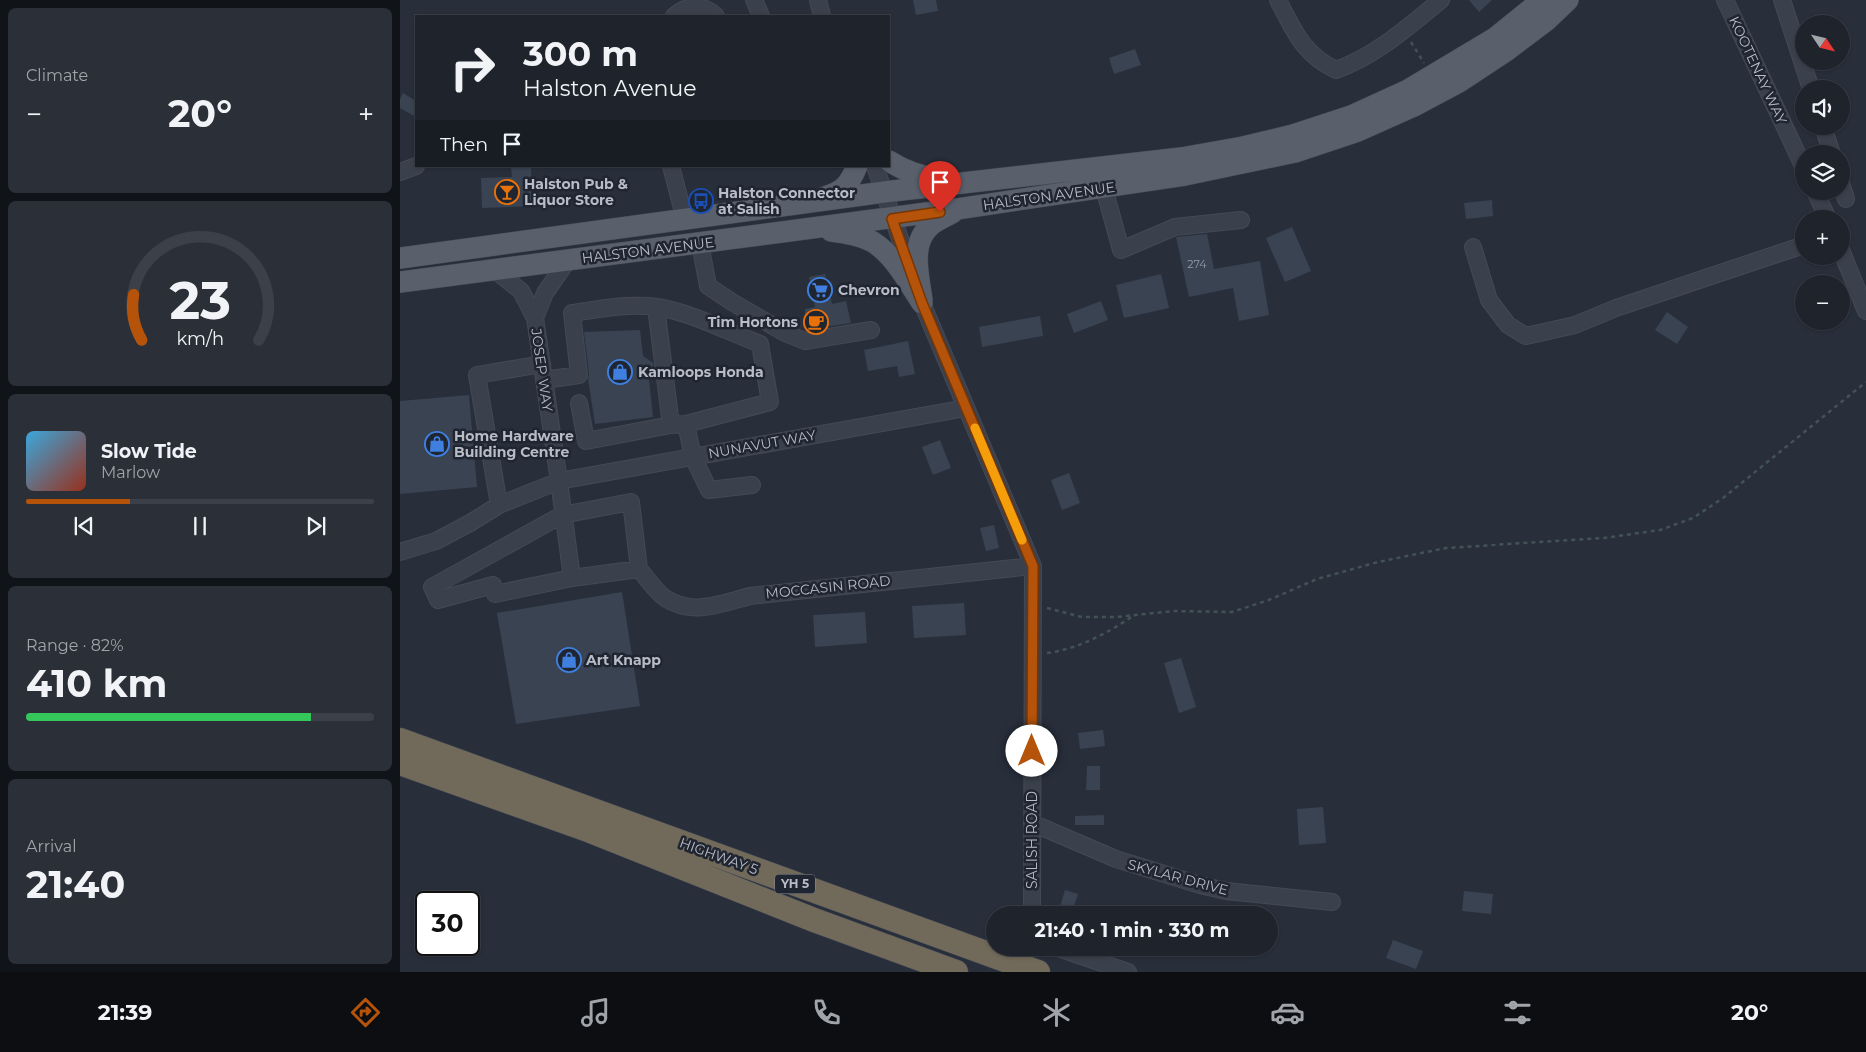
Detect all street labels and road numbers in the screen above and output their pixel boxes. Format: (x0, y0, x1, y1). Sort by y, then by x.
street label: KOOTENAY WAY (1725, 13, 1791, 127)
street label: HALSTON AVENUE (982, 178, 1116, 214)
street label: HALSTON AVENUE (581, 233, 715, 267)
street label: JOSEP WAY (527, 326, 557, 413)
street label: NUNAVUT WAY (707, 426, 817, 462)
street label: MOCCASIN ROAD (765, 571, 891, 603)
street label: SALISH ROAD (1023, 791, 1041, 889)
street label: HIGHWAY 5 (677, 833, 761, 879)
street label: SKYLAR DRIVE (1126, 855, 1230, 899)
road number: YH 5 (775, 874, 815, 894)

